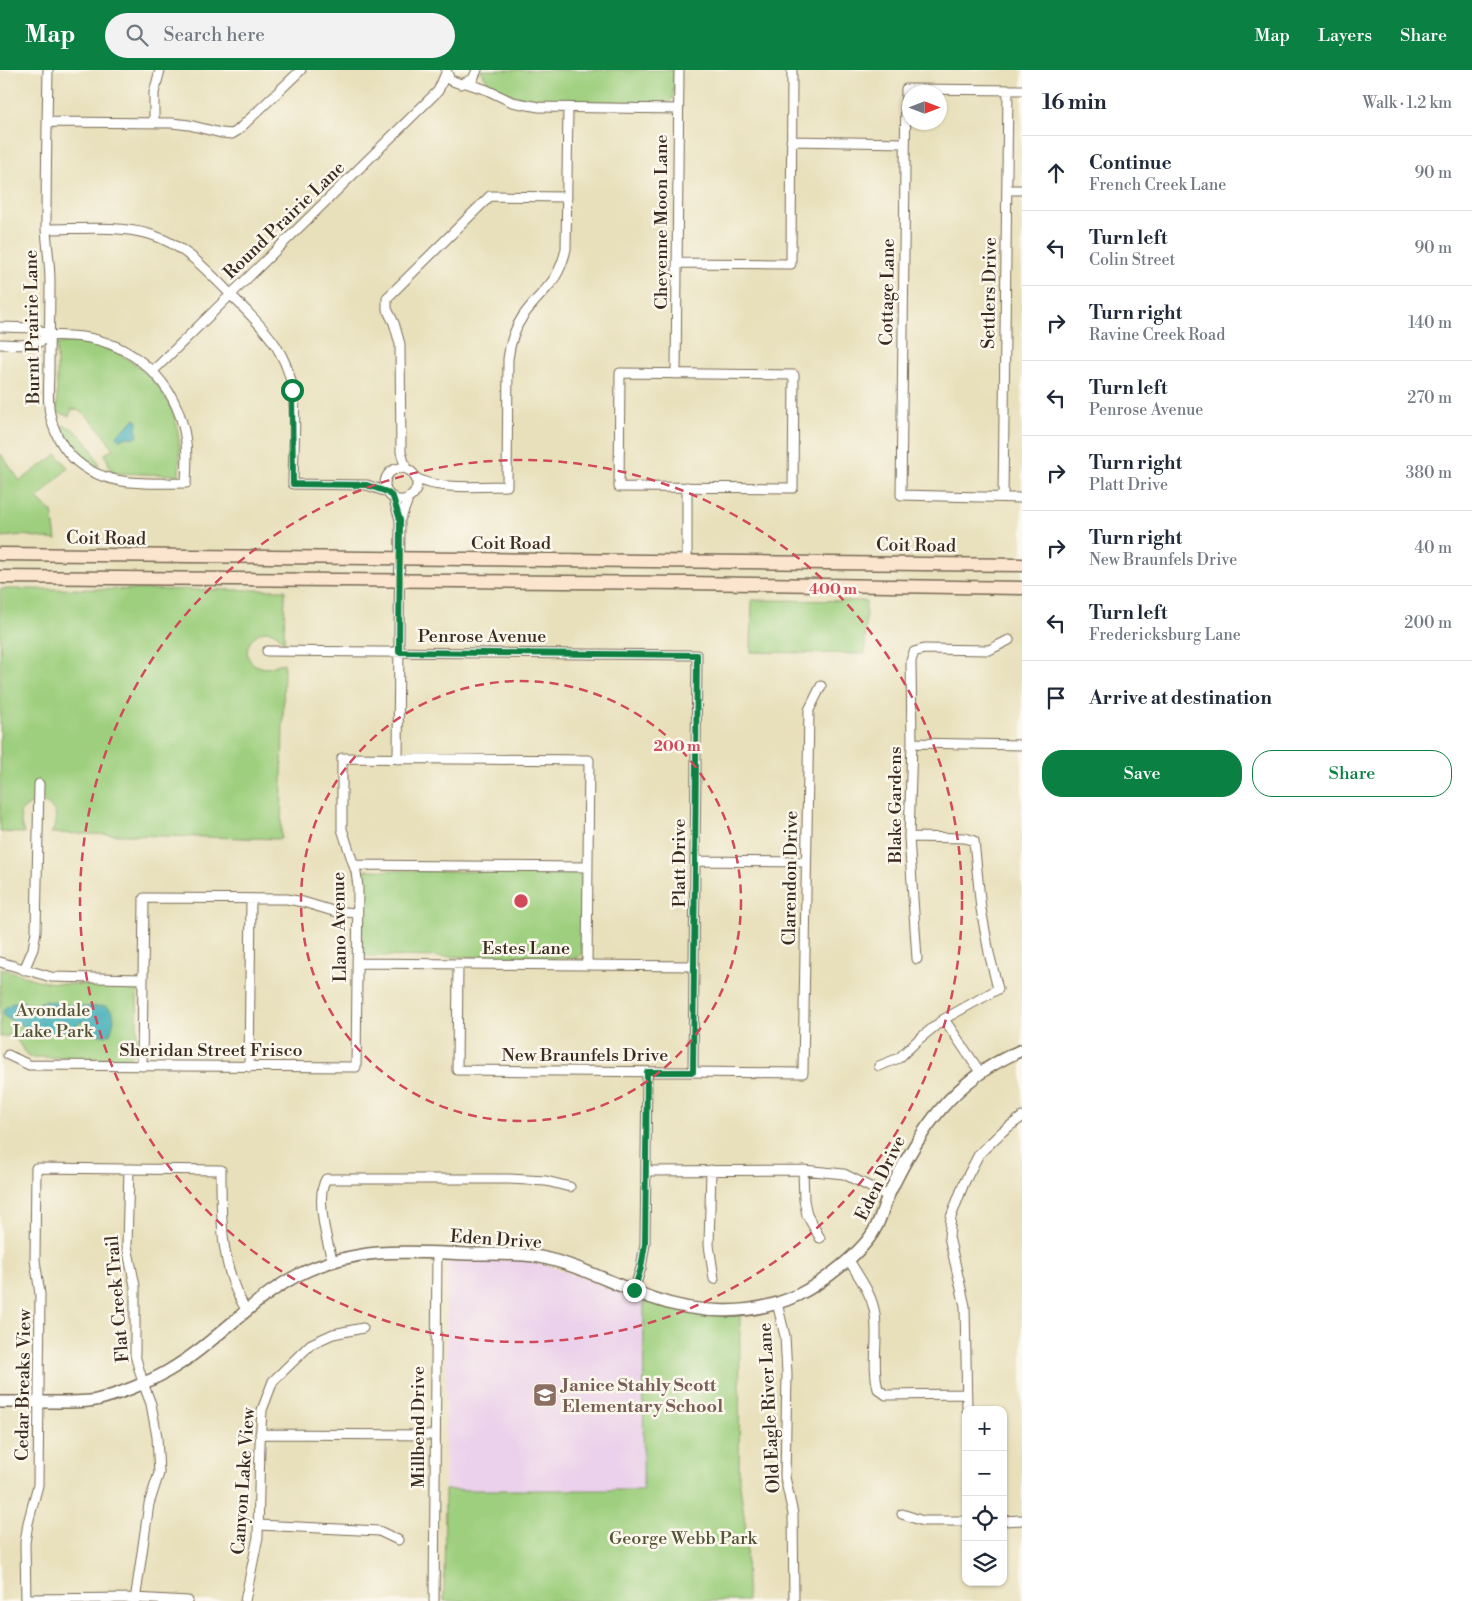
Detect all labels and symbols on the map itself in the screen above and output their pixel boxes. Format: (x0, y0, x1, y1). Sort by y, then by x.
north arrow (902, 85, 947, 130)
street label: Cheyenne Moon Lane (650, 134, 673, 310)
street label: Round Prairie Lane (219, 156, 350, 284)
street label: Settlers Drive (977, 237, 1002, 349)
street label: Cottage Lane (875, 238, 900, 346)
street label: Burnt Prairie Lane (20, 250, 45, 405)
route start (281, 379, 304, 402)
street label: Coit Road (66, 526, 147, 551)
street label: Coit Road (471, 532, 552, 555)
street label: Coit Road (876, 533, 957, 558)
text: 400 m (809, 580, 857, 599)
street label: Penrose Avenue (418, 625, 546, 648)
text: 200 m (653, 737, 701, 756)
street label: Blake Gardens (884, 746, 907, 865)
street label: Clarendon Drive (778, 810, 803, 946)
street label: Platt Drive (668, 818, 691, 908)
street label: Llano Avenue (327, 872, 352, 982)
centre of rings (512, 892, 530, 910)
street label: Estes Lane (482, 937, 570, 960)
park label: Avondale Lake Park (13, 999, 95, 1043)
street label: Sheridan Street Frisco (119, 1039, 303, 1062)
street label: New Braunfels Drive (502, 1044, 668, 1067)
street label: Eden Drive (850, 1132, 911, 1225)
street label: Eden Drive (449, 1225, 543, 1254)
street label: Flat Creek Trail (100, 1234, 135, 1364)
route end (623, 1279, 646, 1302)
street label: Cedar Breaks View (11, 1308, 36, 1461)
street label: Old Eagle River Lane (754, 1322, 785, 1494)
street label: Millbend Drive (407, 1366, 430, 1488)
place label: Janice Stahly Scott Elementary School (559, 1374, 723, 1418)
school or university icon: Janice Stahly Scott Elementary School (532, 1382, 558, 1408)
street label: Canyon Lake View (227, 1406, 260, 1555)
park label: George Webb Park (609, 1527, 759, 1550)

